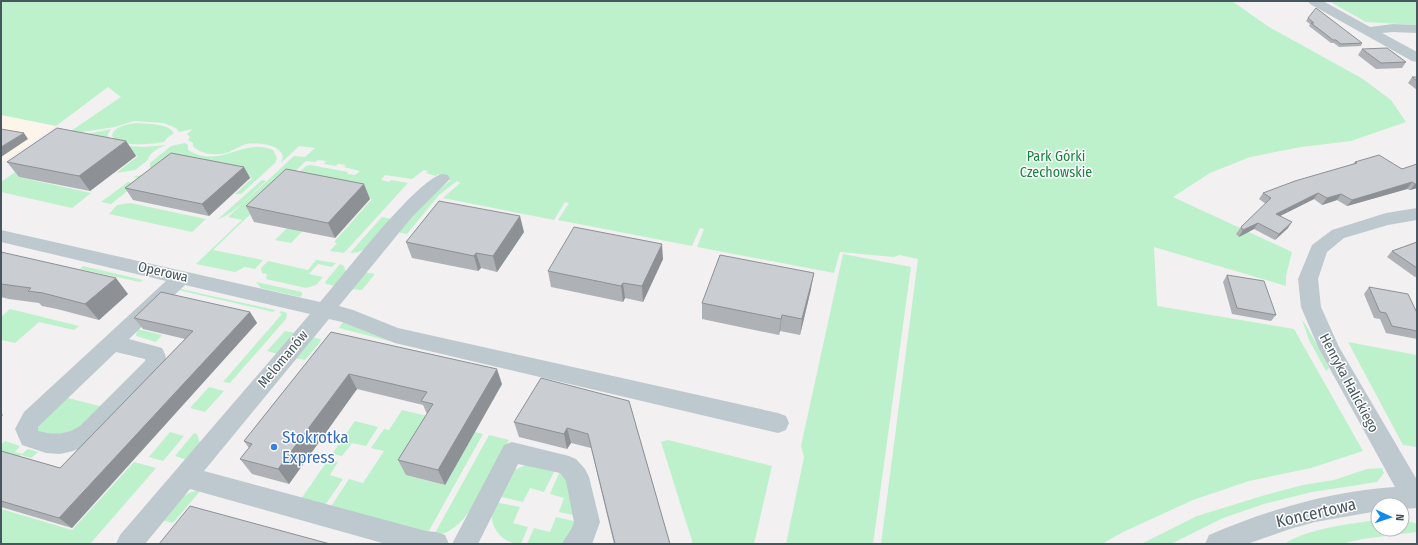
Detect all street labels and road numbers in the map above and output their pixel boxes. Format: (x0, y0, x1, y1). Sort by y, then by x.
street label: Operowa (136, 258, 190, 286)
street label: Melomanów (254, 327, 312, 391)
street label: Henryka Halickiego (1316, 331, 1382, 435)
street label: Koncertowa (1274, 494, 1358, 532)

